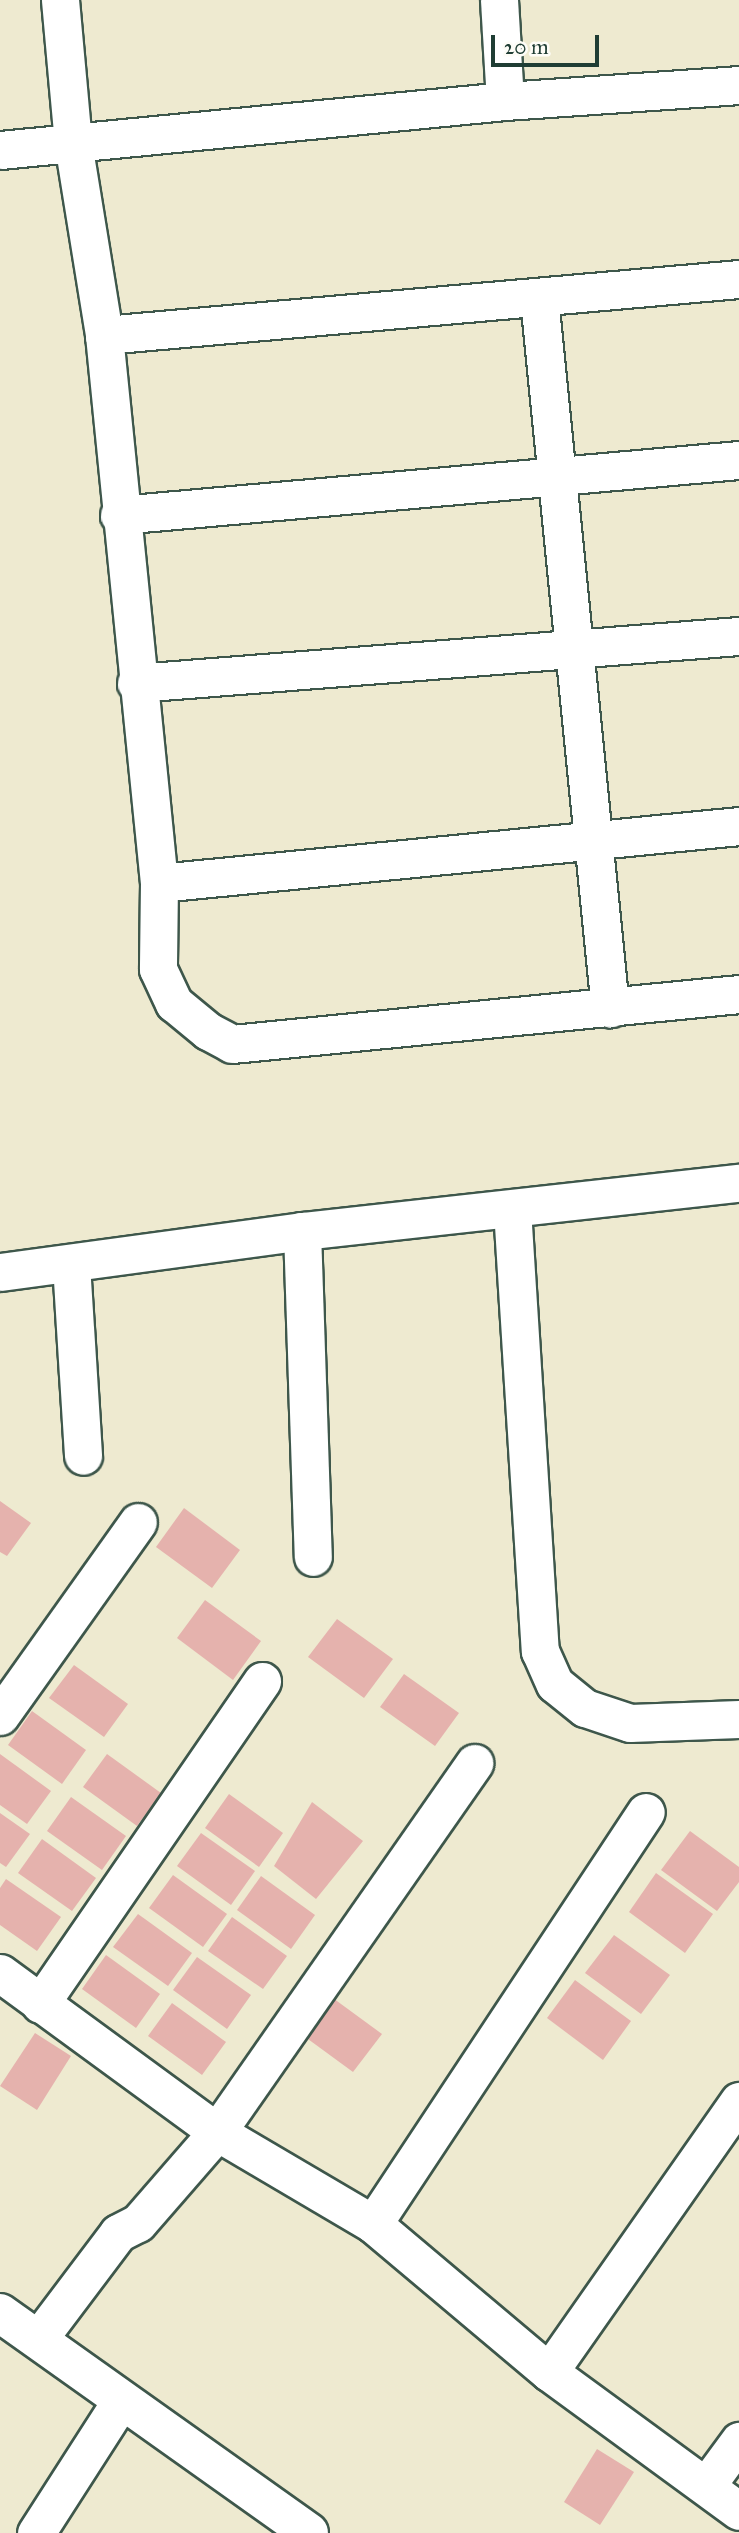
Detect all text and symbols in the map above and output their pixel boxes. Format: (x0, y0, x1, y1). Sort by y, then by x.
scale bar (494, 21, 602, 65)
text: 20 m (504, 34, 549, 60)

